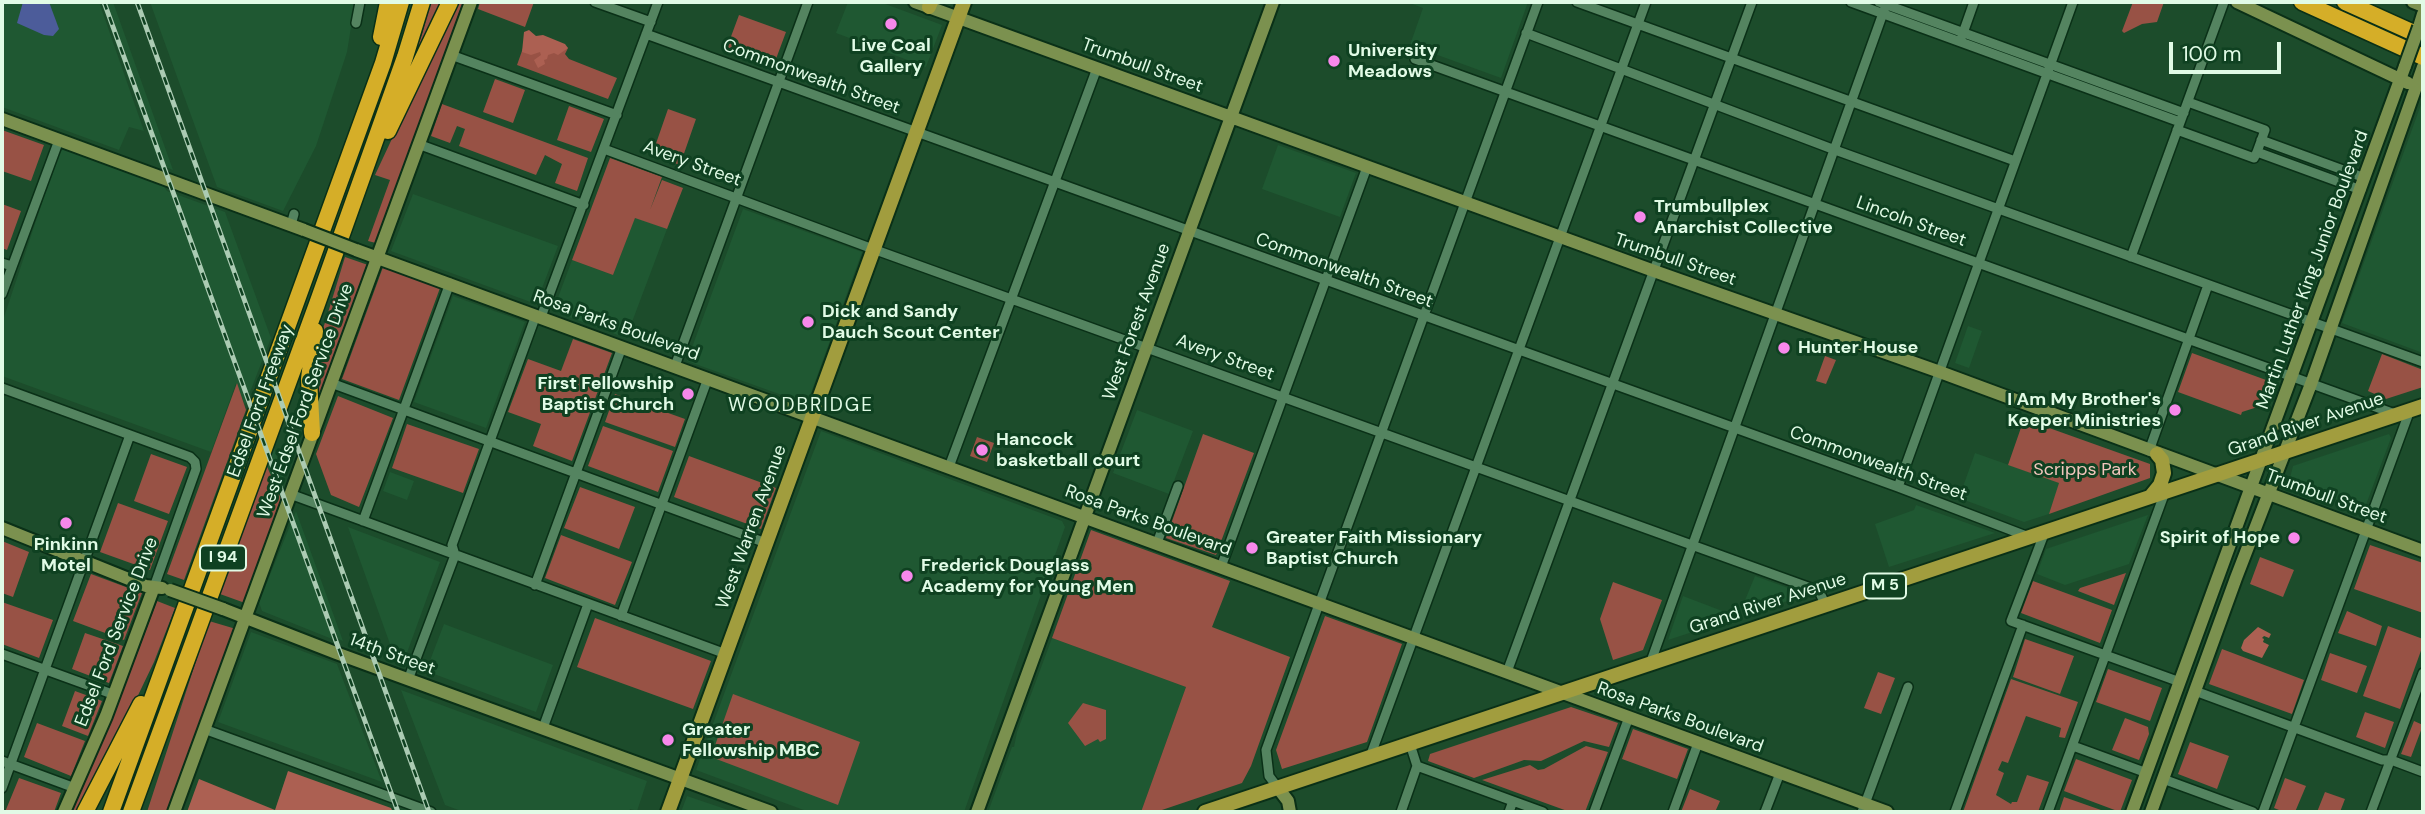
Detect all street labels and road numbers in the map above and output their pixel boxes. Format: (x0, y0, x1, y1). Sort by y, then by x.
street label: Trumbull Street (1078, 34, 1206, 98)
street label: Commonwealth Street (719, 35, 903, 119)
street label: Martin Luther King Junior Boulevard (2252, 128, 2374, 412)
street label: Avery Street (640, 136, 744, 192)
street label: Lincoln Street (1853, 192, 1969, 252)
street label: Commonwealth Street (1252, 229, 1436, 313)
street label: Trumbull Street (1611, 229, 1739, 291)
street label: West Forest Avenue (1099, 241, 1175, 403)
street label: West Edsel Ford Service Drive (253, 281, 359, 521)
street label: Rosa Parks Boulevard (530, 286, 702, 366)
street label: Edsel Ford Freeway (223, 322, 299, 480)
street label: Avery Street (1173, 330, 1277, 386)
street label: Grand River Avenue (2225, 388, 2387, 462)
street label: Commonwealth Street (1786, 422, 1970, 506)
street label: West Warren Avenue (712, 442, 792, 612)
street label: Trumbull Street (2262, 465, 2390, 529)
street label: Rosa Parks Boulevard (1062, 481, 1234, 561)
street label: Edsel Ford Service Drive (71, 534, 163, 730)
road number: I 94 (200, 545, 246, 570)
street label: Grand River Avenue (1687, 568, 1849, 640)
road number: M 5 (1864, 573, 1906, 598)
street label: 14th Street (346, 630, 438, 680)
street label: Rosa Parks Boulevard (1594, 678, 1766, 758)

